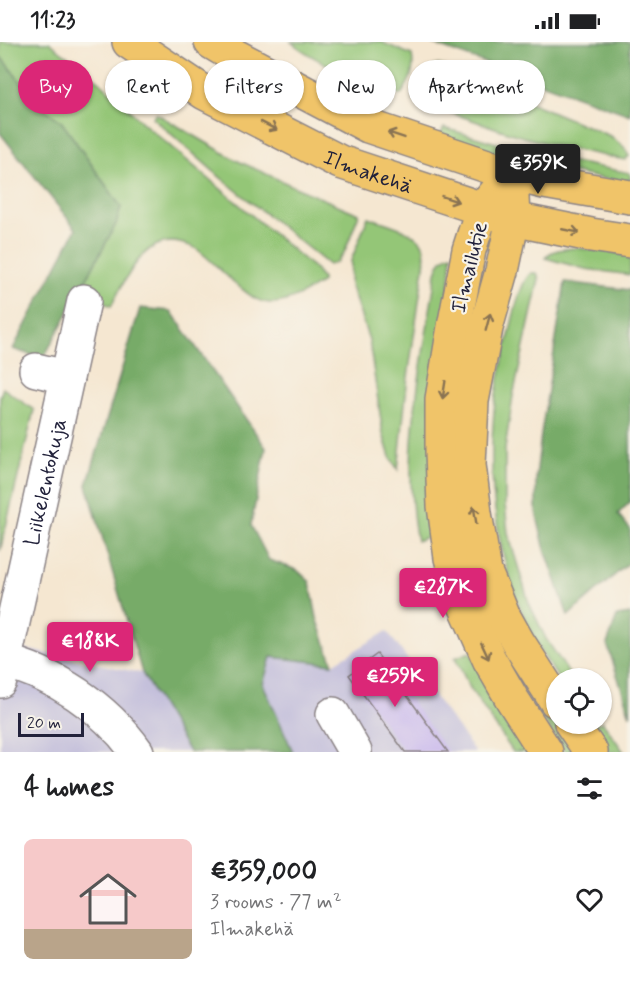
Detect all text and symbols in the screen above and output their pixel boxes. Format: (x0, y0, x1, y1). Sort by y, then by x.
text: 11:23 (30, 7, 75, 35)
chip: Buy (18, 60, 93, 114)
chip: Rent (105, 60, 192, 114)
chip: Filters (204, 60, 304, 114)
chip: New (316, 60, 396, 114)
chip: Apartment (408, 60, 545, 114)
one-way arrow (260, 120, 278, 132)
one-way arrow (387, 129, 406, 140)
street label: Ilmakehä (318, 144, 416, 201)
pin: €359K (496, 144, 580, 195)
text: €359K (509, 150, 567, 177)
one-way arrow (440, 194, 459, 205)
street label: Ilmailutie (445, 219, 495, 316)
one-way arrow (561, 225, 580, 237)
one-way arrow (483, 313, 495, 332)
one-way arrow (438, 379, 449, 399)
street label: Liikelentokuja (18, 416, 74, 549)
one-way arrow (470, 505, 481, 525)
pin: €287K (401, 568, 485, 619)
text: €287K (413, 574, 473, 601)
pin: €188K (48, 622, 132, 673)
text: €188K (61, 628, 119, 655)
one-way arrow (480, 641, 492, 659)
pin: €259K (353, 657, 437, 708)
text: €259K (366, 663, 424, 690)
map controls (546, 668, 612, 734)
button: locate (546, 668, 612, 734)
scale bar (18, 710, 84, 738)
text: 20 m (27, 713, 61, 734)
text: 4 homes (24, 771, 114, 805)
icon: filters (573, 772, 606, 805)
text: €359,000 (210, 855, 317, 889)
icon: home (72, 863, 144, 935)
icon: heart (573, 883, 606, 916)
text: 3 rooms · 77 m² (210, 889, 342, 916)
text: Ilmakehä (210, 916, 294, 943)

